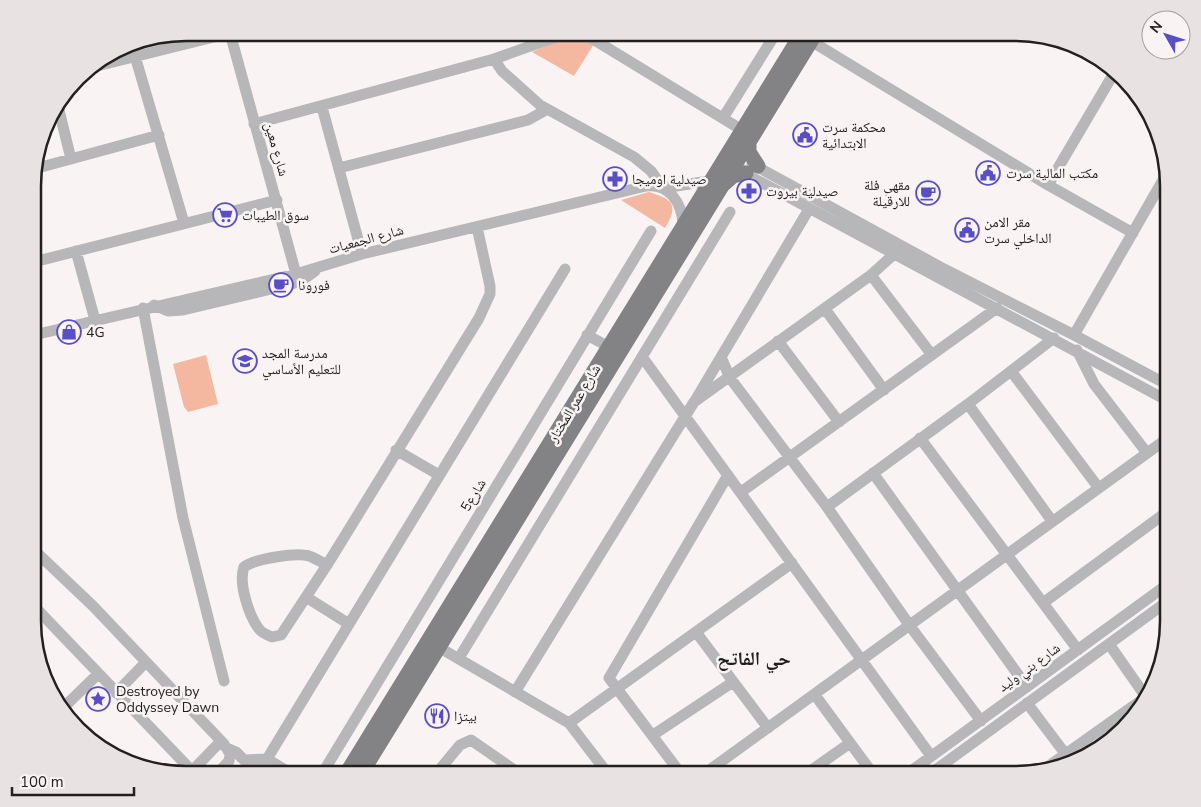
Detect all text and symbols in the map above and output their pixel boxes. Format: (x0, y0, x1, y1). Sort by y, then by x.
north arrow (1141, 10, 1191, 60)
text: N (1146, 17, 1167, 37)
place label: محكمة سرت الابتدائية (822, 118, 886, 153)
street label: شارع معين (260, 120, 293, 178)
public building icon: محكمة سرت الابتدائية (792, 122, 818, 148)
public building icon: مكتب المالية سرت (975, 160, 1001, 186)
place label: مكتب المالية سرت (1006, 164, 1098, 183)
pharmacy icon: صيدلية اوميجا (602, 166, 628, 192)
place label: صيدلية اوميجا (632, 170, 707, 189)
place label: مقهي فلة للارقيلة (864, 176, 910, 211)
pharmacy icon: صيدلية بيروت (736, 178, 762, 204)
cafe icon: مقهي فلة للارقيلة (915, 180, 941, 206)
place label: صيدلية بيروت (766, 182, 839, 201)
supermarket icon: سوق الطيبات (212, 202, 238, 228)
place label: سوق الطيبات (242, 206, 309, 225)
place label: مقر الامن الداخلي سرت (984, 213, 1052, 250)
public building icon: مقر الامن الداخلي سرت (954, 217, 980, 243)
street label: شارع الجمعيات (327, 220, 406, 259)
cafe icon: فورونا (268, 272, 294, 298)
place label: فورونا (298, 276, 330, 295)
shop icon: 4G (56, 319, 82, 345)
place label: 4G (86, 323, 105, 342)
place label: مدرسة المجد للتعليم الأساسي (262, 344, 341, 381)
school or university icon: مدرسة المجد للتعليم الأساسي (232, 348, 258, 374)
street label: شارع عمر المختار (543, 361, 605, 447)
street label: شارع5 (456, 475, 491, 515)
street label: شارع بني وليد (994, 638, 1065, 698)
district label: حي الفاتح (717, 646, 791, 674)
place label: Destroyed by Oddyssey Dawn (116, 682, 219, 717)
place icon: Destroyed by Oddyssey Dawn (85, 686, 111, 712)
restaurant icon: بيتزا (424, 703, 450, 729)
place label: بيتزا (454, 707, 477, 726)
scale bar (12, 764, 135, 796)
text: 100 m (20, 772, 64, 792)

